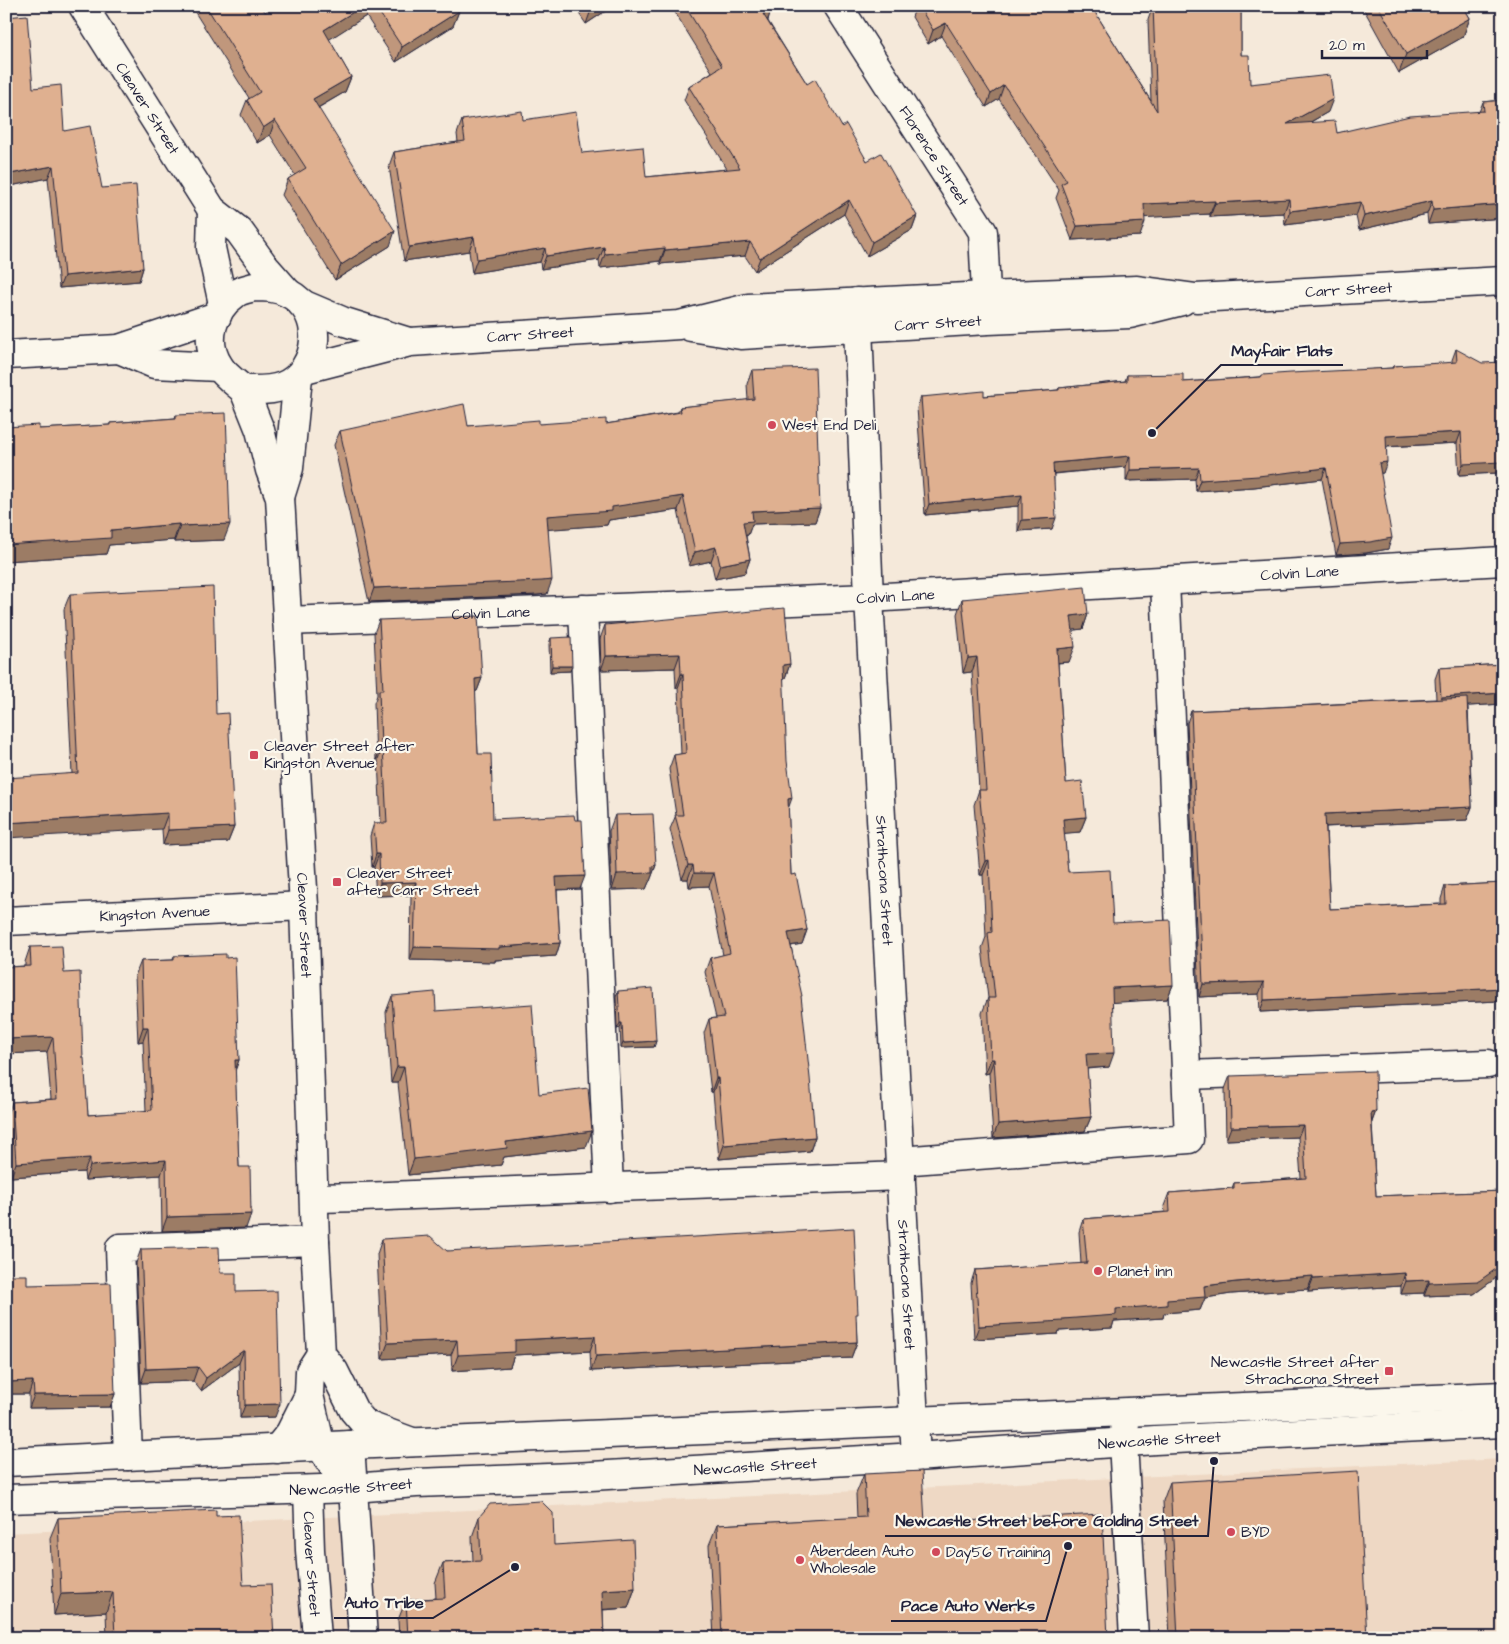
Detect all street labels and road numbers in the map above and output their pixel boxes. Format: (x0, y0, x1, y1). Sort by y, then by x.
street label: Cleaver Street (110, 58, 184, 159)
street label: Florence Street (894, 102, 974, 210)
street label: Carr Street (1305, 277, 1393, 303)
street label: Carr Street (894, 310, 982, 337)
street label: Carr Street (486, 322, 575, 348)
street label: Colvin Lane (1260, 561, 1340, 586)
street label: Colvin Lane (856, 584, 935, 609)
street label: Colvin Lane (451, 601, 531, 625)
street label: Strathcona Street (870, 815, 898, 946)
street label: Cleaver Street (291, 872, 316, 978)
street label: Kingston Avenue (99, 901, 211, 927)
street label: Strathcona Street (892, 1219, 920, 1351)
street label: Newcastle Street (1097, 1427, 1221, 1455)
street label: Newcastle Street (693, 1453, 817, 1481)
street label: Newcastle Street (289, 1473, 413, 1501)
street label: Cleaver Street (298, 1511, 325, 1617)

